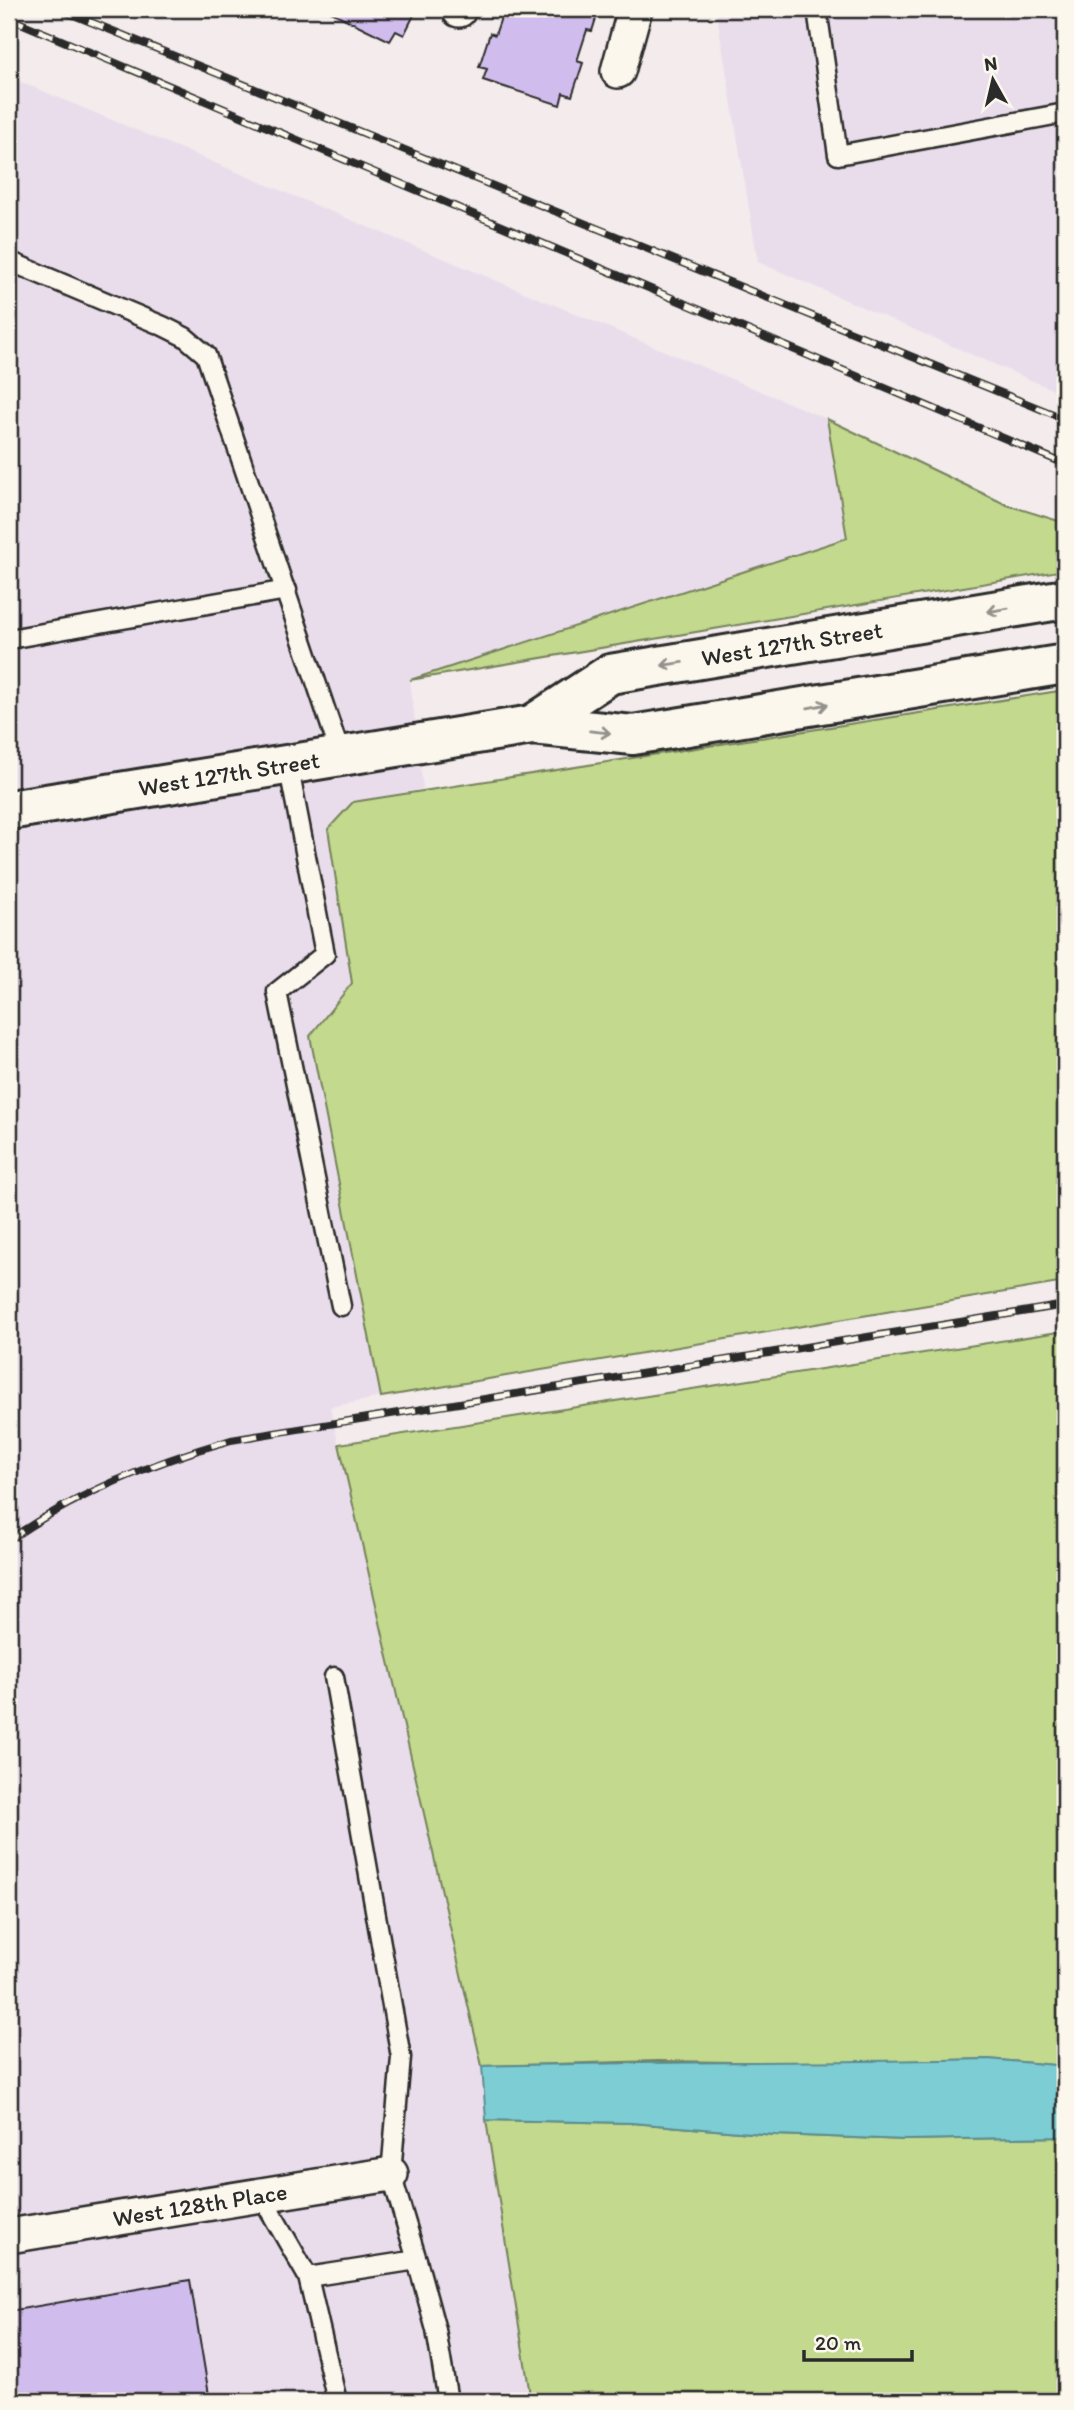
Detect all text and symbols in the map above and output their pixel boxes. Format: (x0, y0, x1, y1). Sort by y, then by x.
north arrow (958, 46, 1028, 116)
text: N (983, 51, 999, 76)
one-way arrow (987, 604, 1010, 617)
street label: West 127th Street (699, 615, 885, 672)
one-way arrow (662, 658, 684, 671)
one-way arrow (806, 699, 829, 712)
one-way arrow (588, 725, 611, 738)
street label: West 127th Street (136, 745, 322, 802)
street label: West 128th Place (111, 2176, 289, 2233)
scale bar (804, 2319, 913, 2363)
text: 20 m (815, 2330, 862, 2355)

